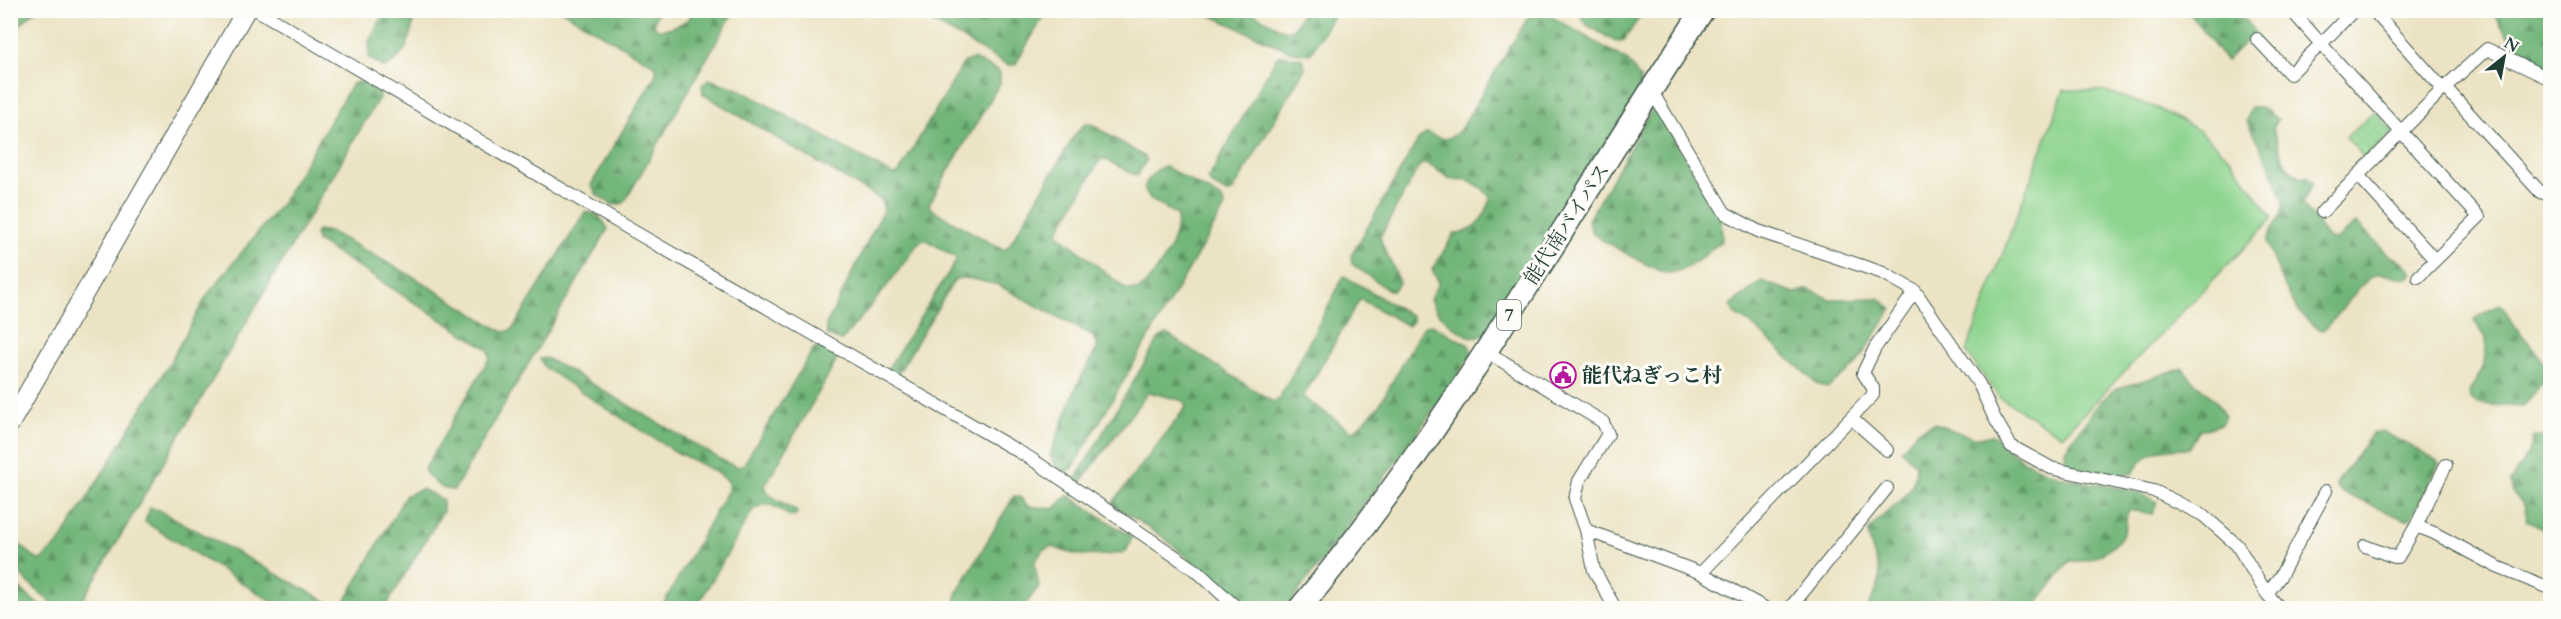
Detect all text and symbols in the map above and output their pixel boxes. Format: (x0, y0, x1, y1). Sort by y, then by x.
north arrow (2474, 27, 2534, 87)
text: N (2500, 32, 2523, 58)
street label: 能代南バイパス (1518, 158, 1616, 290)
road number: 7 (1497, 300, 1521, 330)
public building icon: 能代ねぎっこ村 (1548, 360, 1578, 390)
place label: 能代ねぎっこ村 (1582, 362, 1722, 389)

